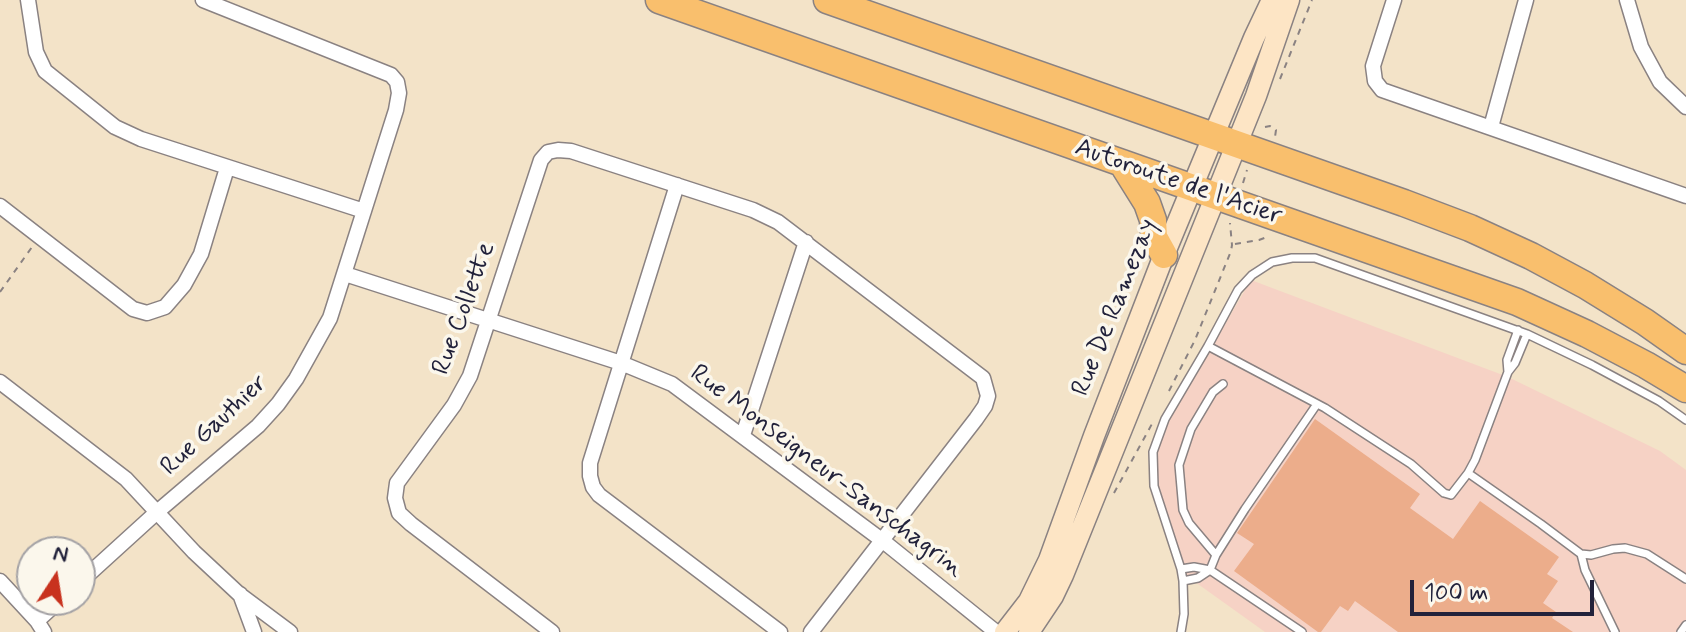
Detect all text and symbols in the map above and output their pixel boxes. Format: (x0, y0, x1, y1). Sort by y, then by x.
street label: Autoroute de l'Acier (1070, 133, 1286, 233)
street label: Rue De Ramezay (1066, 215, 1166, 401)
street label: Rue Collette (427, 238, 503, 380)
street label: Rue Monseigneur-Sanschagrin (683, 359, 969, 585)
street label: Rue Gauthier (155, 369, 275, 483)
north arrow (16, 536, 96, 616)
text: N (50, 539, 71, 570)
scale bar (1414, 564, 1598, 614)
text: 100 m (1424, 578, 1488, 609)

